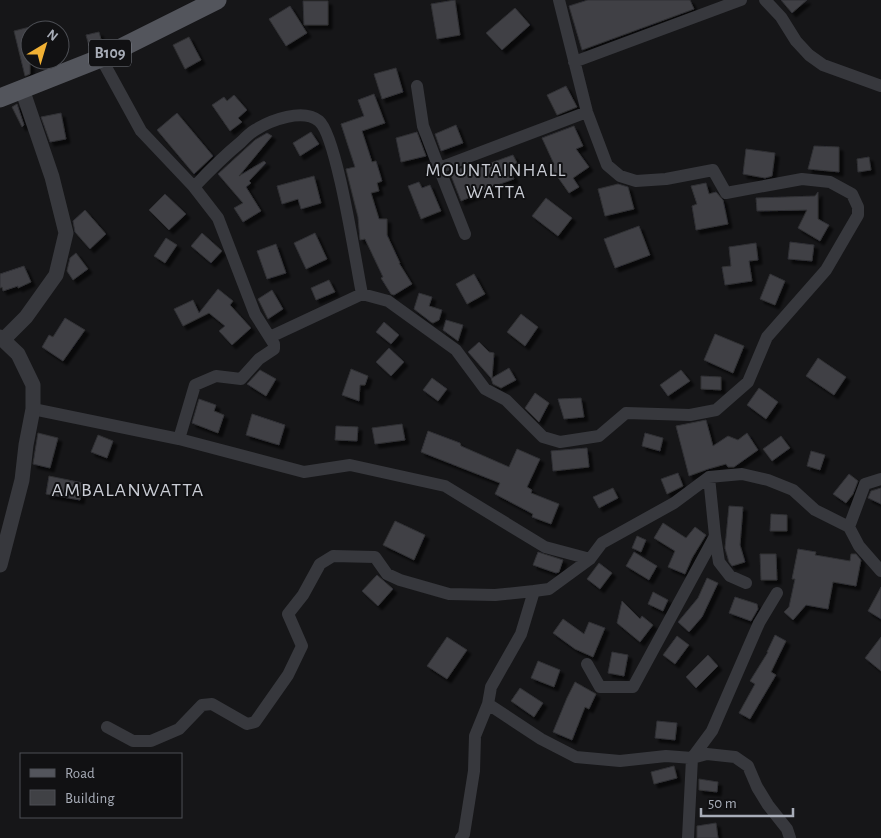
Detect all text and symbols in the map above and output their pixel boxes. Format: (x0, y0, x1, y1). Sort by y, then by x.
north arrow (20, 20, 70, 70)
text: N (44, 27, 61, 44)
road number: B109 (89, 40, 131, 66)
district label: MOUNTAINHALL WATTA (426, 161, 566, 202)
district label: AMBALANWATTA (52, 480, 204, 500)
legend (20, 753, 182, 818)
text: Road (65, 766, 95, 781)
scale bar (701, 786, 794, 818)
text: Building (65, 791, 115, 806)
text: 50 m (708, 796, 737, 811)

